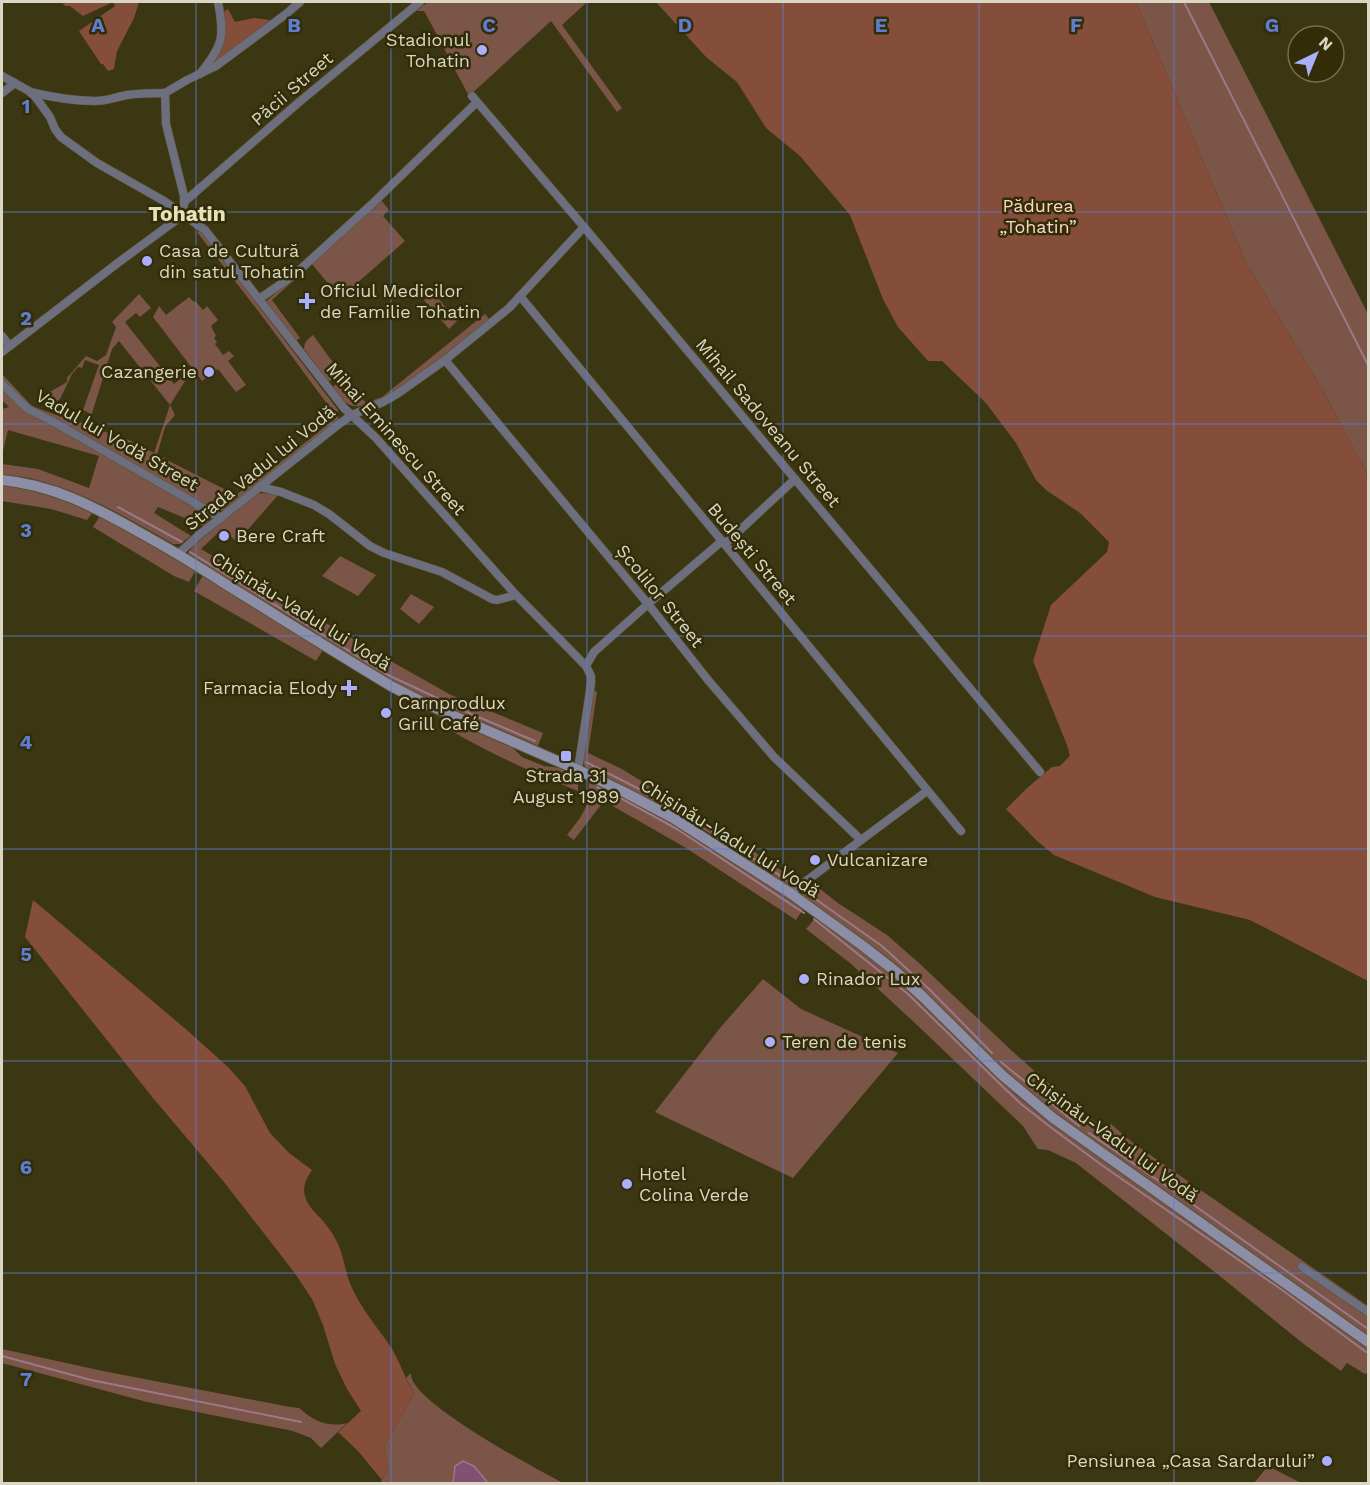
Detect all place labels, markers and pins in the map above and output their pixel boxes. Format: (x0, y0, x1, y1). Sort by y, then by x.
place label: Stadionul Tohatin (386, 29, 470, 71)
marker: Stadionul Tohatin (475, 43, 489, 57)
place label: Casa de Cultură din satul Tohatin (159, 240, 305, 282)
marker: Casa de Cultură din satul Tohatin (140, 254, 154, 268)
place label: Oficiul Medicilor de Familie Tohatin (320, 280, 480, 322)
marker: Oficiul Medicilor de Familie Tohatin (298, 292, 316, 310)
place label: Cazangerie (101, 361, 197, 382)
marker: Cazangerie (202, 365, 216, 379)
place label: Bere Craft (236, 525, 325, 546)
marker: Bere Craft (217, 529, 231, 543)
place label: Farmacia Elody (203, 677, 338, 698)
marker: Farmacia Elody (342, 681, 356, 695)
place label: Carnprodlux Grill Café (398, 692, 506, 734)
marker: Carnprodlux Grill Café (379, 706, 393, 720)
marker: Strada 31 August 1989 (559, 749, 573, 763)
place label: Strada 31 August 1989 (513, 765, 619, 807)
place label: Vulcanizare (827, 849, 928, 870)
marker: Vulcanizare (808, 853, 822, 867)
place label: Rinador Lux (816, 968, 920, 989)
marker: Rinador Lux (797, 972, 811, 986)
place label: Teren de tenis (782, 1031, 907, 1052)
marker: Teren de tenis (763, 1035, 777, 1049)
place label: Hotel Colina Verde (639, 1163, 749, 1205)
marker: Hotel Colina Verde (620, 1177, 634, 1191)
place label: Pensiunea „Casa Sardarului” (1067, 1450, 1315, 1471)
marker: Pensiunea „Casa Sardarului” (1320, 1454, 1334, 1468)

